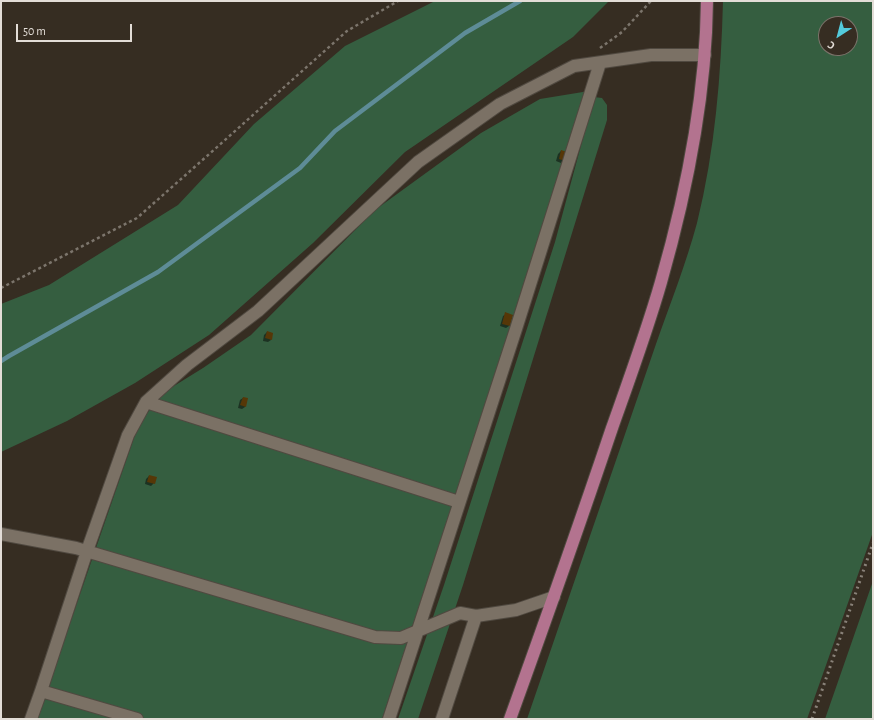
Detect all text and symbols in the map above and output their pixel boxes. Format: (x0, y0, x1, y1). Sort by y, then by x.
scale bar (18, 16, 134, 42)
north arrow (818, 16, 858, 56)
text: 50 m (23, 25, 46, 37)
text: С (826, 39, 837, 52)

